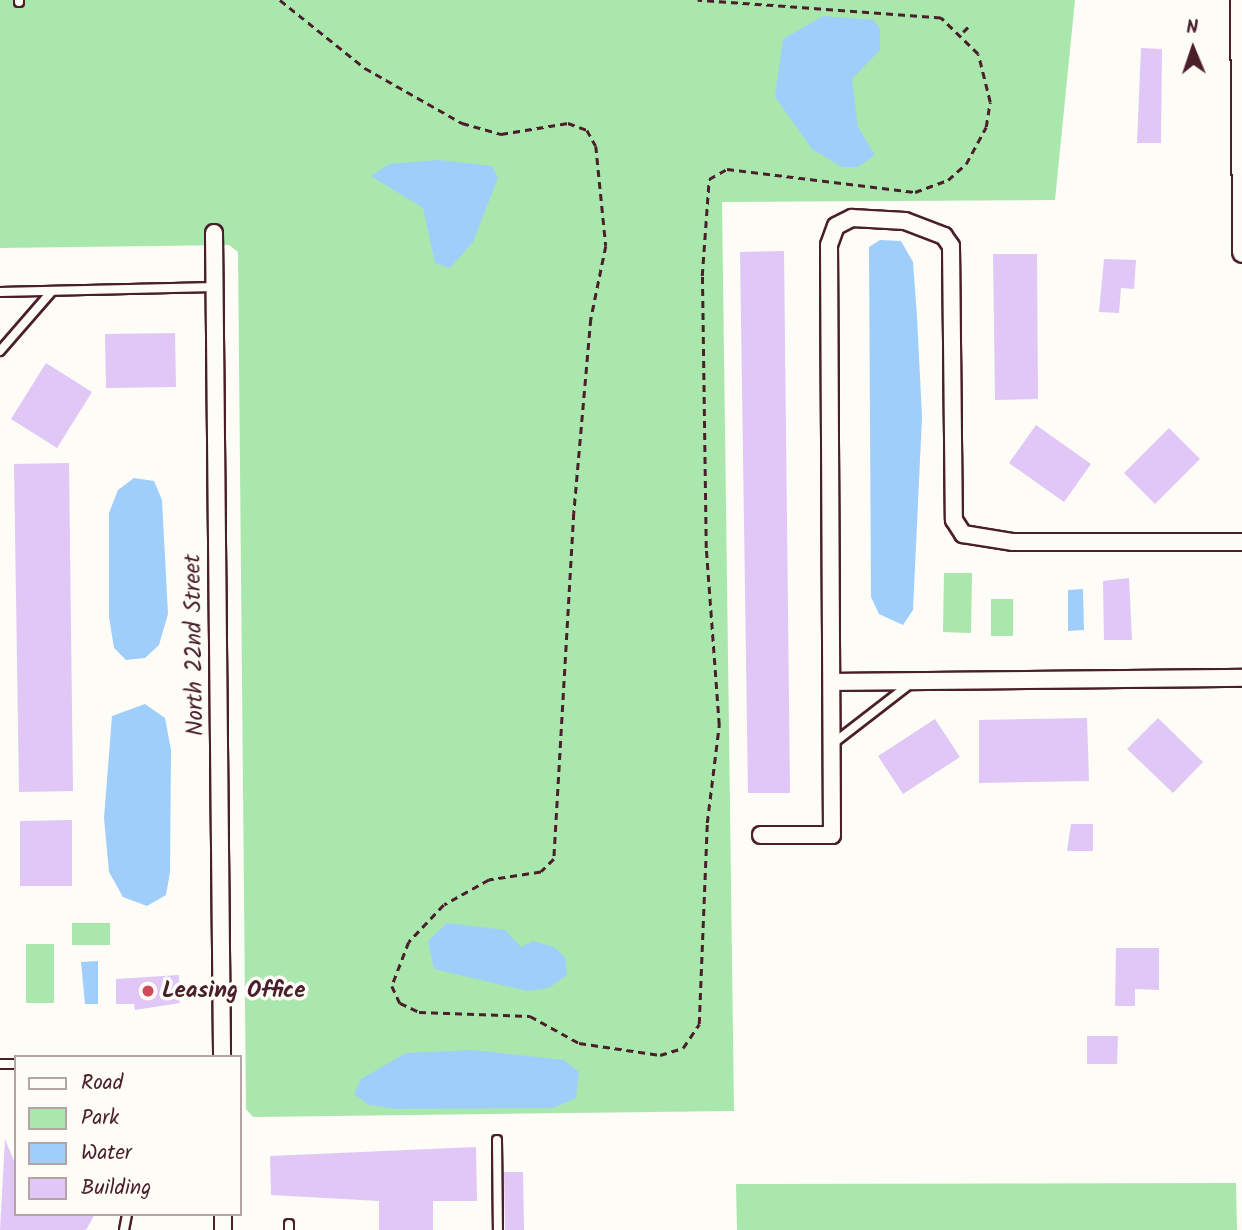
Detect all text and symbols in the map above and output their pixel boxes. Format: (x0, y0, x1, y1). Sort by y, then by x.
text: N (1186, 13, 1199, 43)
north arrow (1158, 14, 1228, 84)
street label: North 22nd Street (180, 554, 210, 736)
place label: Leasing Office (162, 977, 306, 1005)
marker: Leasing Office (140, 983, 156, 999)
legend (14, 1055, 242, 1216)
text: Road (81, 1067, 123, 1100)
text: Park (81, 1102, 119, 1135)
text: Water (81, 1137, 132, 1170)
text: Building (81, 1172, 151, 1205)

